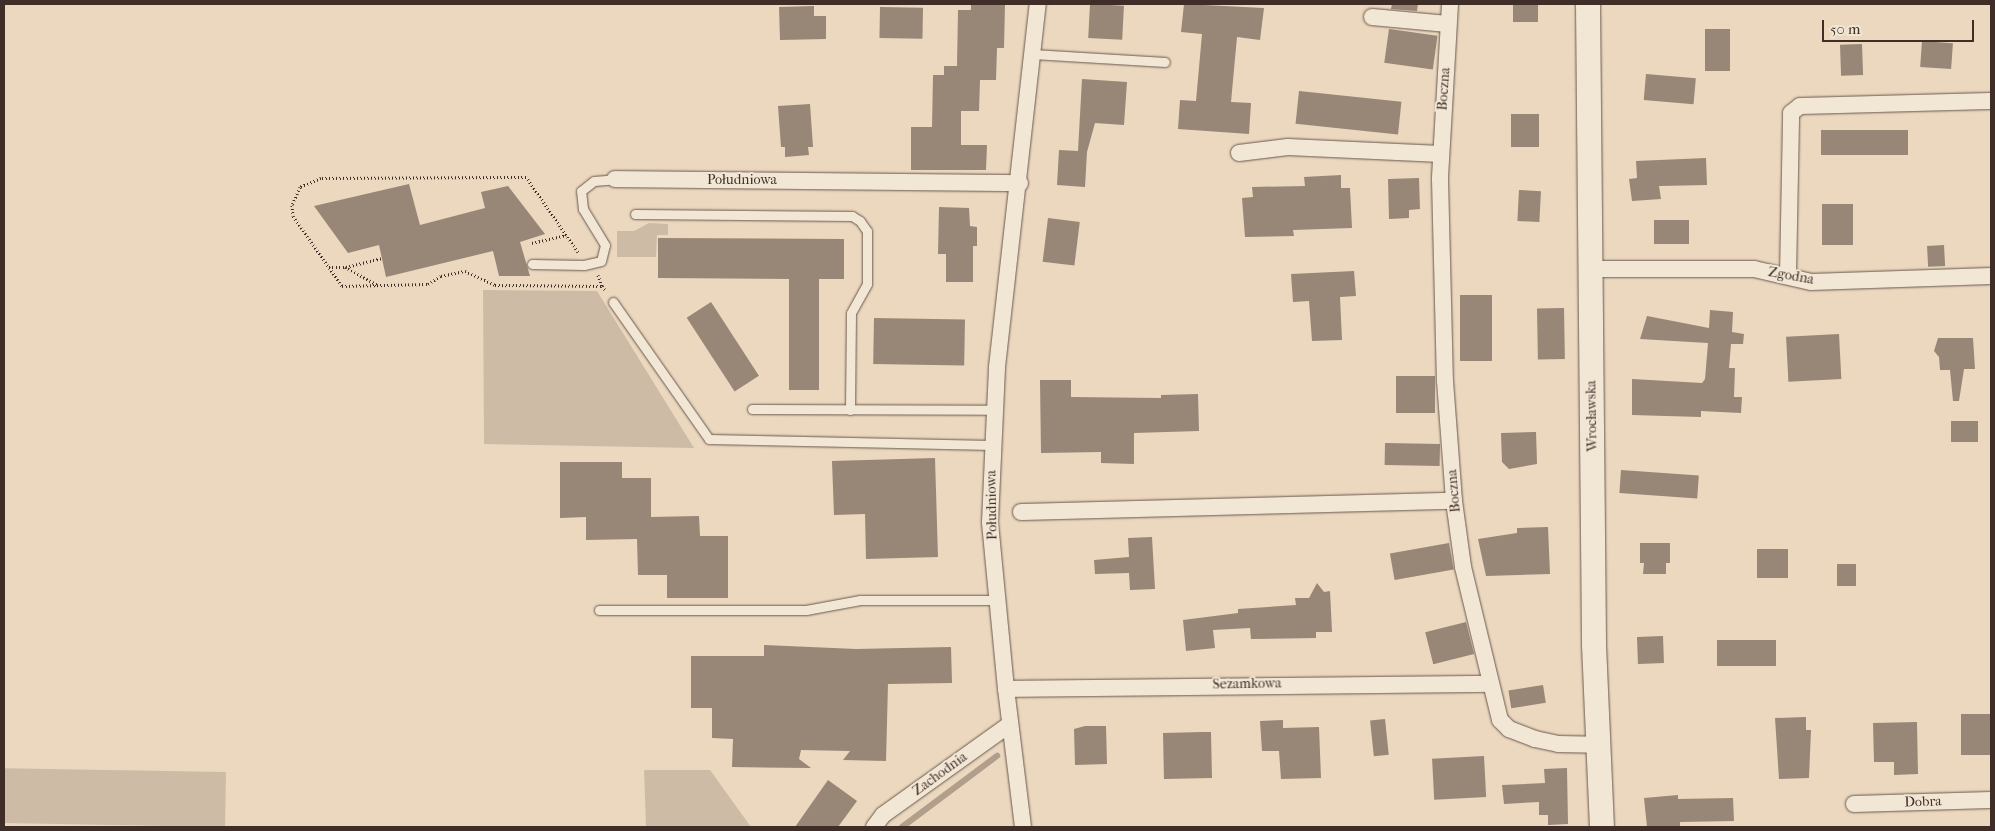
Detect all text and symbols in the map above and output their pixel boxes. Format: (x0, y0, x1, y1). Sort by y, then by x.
scale bar (1825, 10, 1978, 42)
text: 50 m (1830, 20, 1860, 38)
street label: Boczna (1434, 67, 1454, 111)
street label: Południowa (707, 172, 777, 188)
street label: Zgodna (1767, 264, 1815, 288)
street label: Wrocławska (1583, 380, 1601, 452)
street label: Boczna (1444, 469, 1464, 513)
street label: Południowa (983, 470, 1001, 540)
street label: Sezamkowa (1212, 675, 1282, 693)
street label: Zachodnia (909, 749, 971, 799)
street label: Dobra (1904, 793, 1942, 811)

